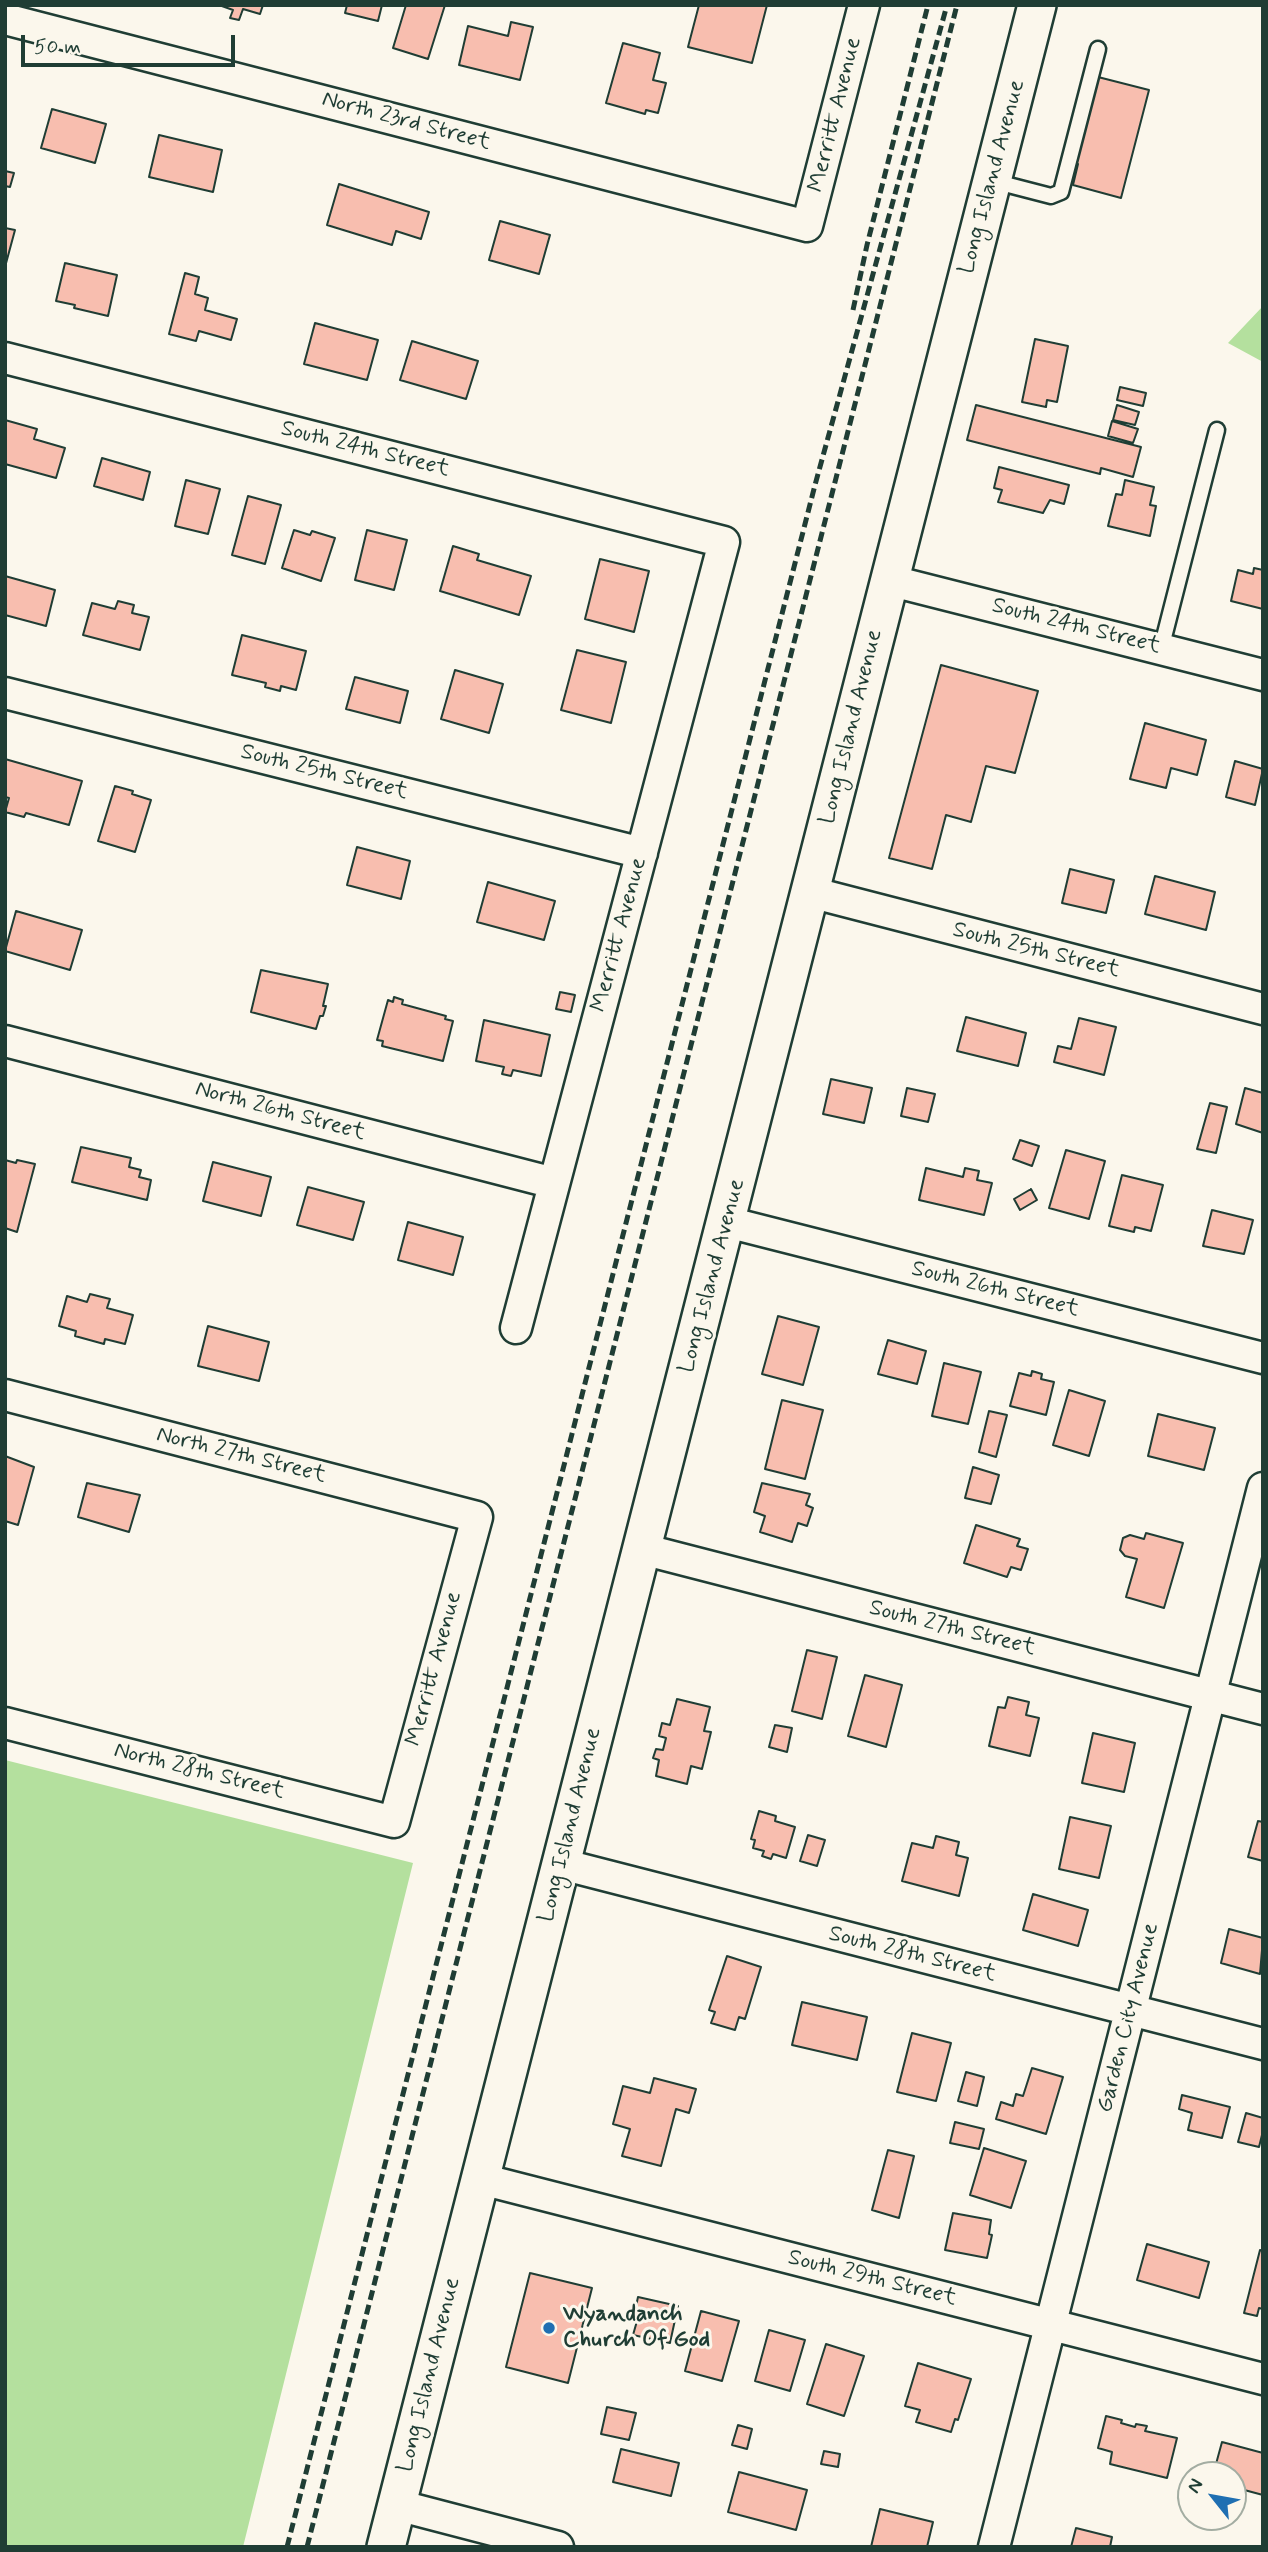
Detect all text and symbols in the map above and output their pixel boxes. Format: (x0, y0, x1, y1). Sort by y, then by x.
scale bar (24, 21, 238, 65)
text: 50 m (34, 33, 81, 61)
street label: Merritt Avenue (803, 35, 869, 195)
street label: Long Island Avenue (954, 77, 1032, 277)
street label: North 23rd Street (319, 86, 493, 158)
street label: South 24th Street (278, 416, 452, 484)
street label: South 24th Street (989, 593, 1163, 661)
street label: Long Island Avenue (814, 627, 890, 827)
street label: South 25th Street (238, 739, 410, 807)
street label: Merritt Avenue (586, 855, 654, 1015)
street label: South 25th Street (950, 917, 1122, 985)
street label: North 26th Street (192, 1076, 368, 1148)
street label: Long Island Avenue (674, 1176, 752, 1376)
street label: South 26th Street (908, 1256, 1082, 1324)
street label: North 27th Street (153, 1422, 329, 1490)
street label: Merritt Avenue (401, 1589, 469, 1749)
street label: South 27th Street (866, 1595, 1038, 1663)
street label: Long Island Avenue (533, 1725, 609, 1925)
street label: North 28th Street (111, 1737, 287, 1807)
street label: Garden City Avenue (1092, 1920, 1166, 2116)
street label: South 28th Street (825, 1921, 999, 1989)
street label: South 29th Street (785, 2245, 959, 2313)
street label: Long Island Avenue (392, 2275, 468, 2475)
place label: Wyandanch Church Of God (563, 2301, 710, 2355)
marker: Wyandanch Church Of God (541, 2320, 557, 2336)
north arrow (1177, 2461, 1247, 2531)
text: N (1181, 2474, 1209, 2498)

